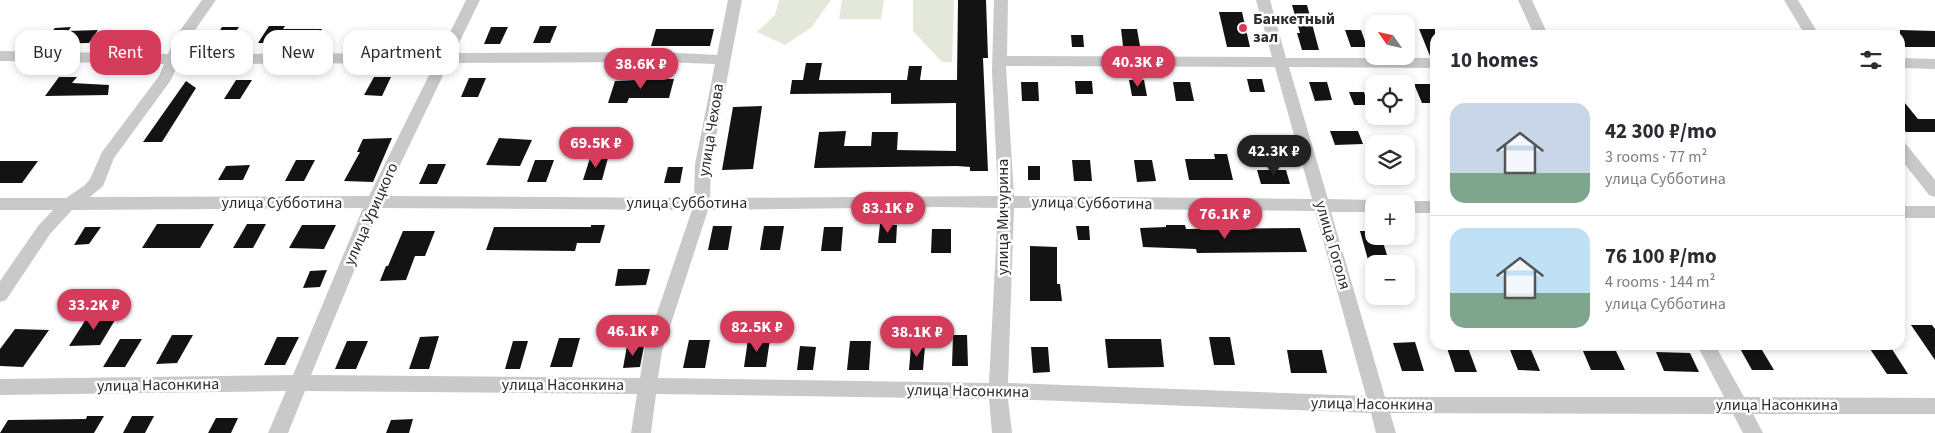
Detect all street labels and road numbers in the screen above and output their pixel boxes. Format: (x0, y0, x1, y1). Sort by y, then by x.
street label: улица Чехова (693, 82, 729, 178)
street label: улица Урицкого (338, 159, 404, 269)
street label: улица Мичурина (992, 159, 1014, 275)
street label: улица Субботина (1031, 191, 1153, 215)
street label: улица Субботина (222, 192, 342, 214)
street label: улица Субботина (627, 192, 747, 214)
street label: улица Гоголя (1310, 198, 1356, 292)
street label: улица Насонкина (97, 373, 219, 397)
street label: улица Насонкина (502, 374, 624, 396)
street label: улица Насонкина (907, 379, 1029, 403)
street label: улица Насонкина (1311, 392, 1433, 416)
street label: улица Насонкина (1716, 394, 1838, 416)

